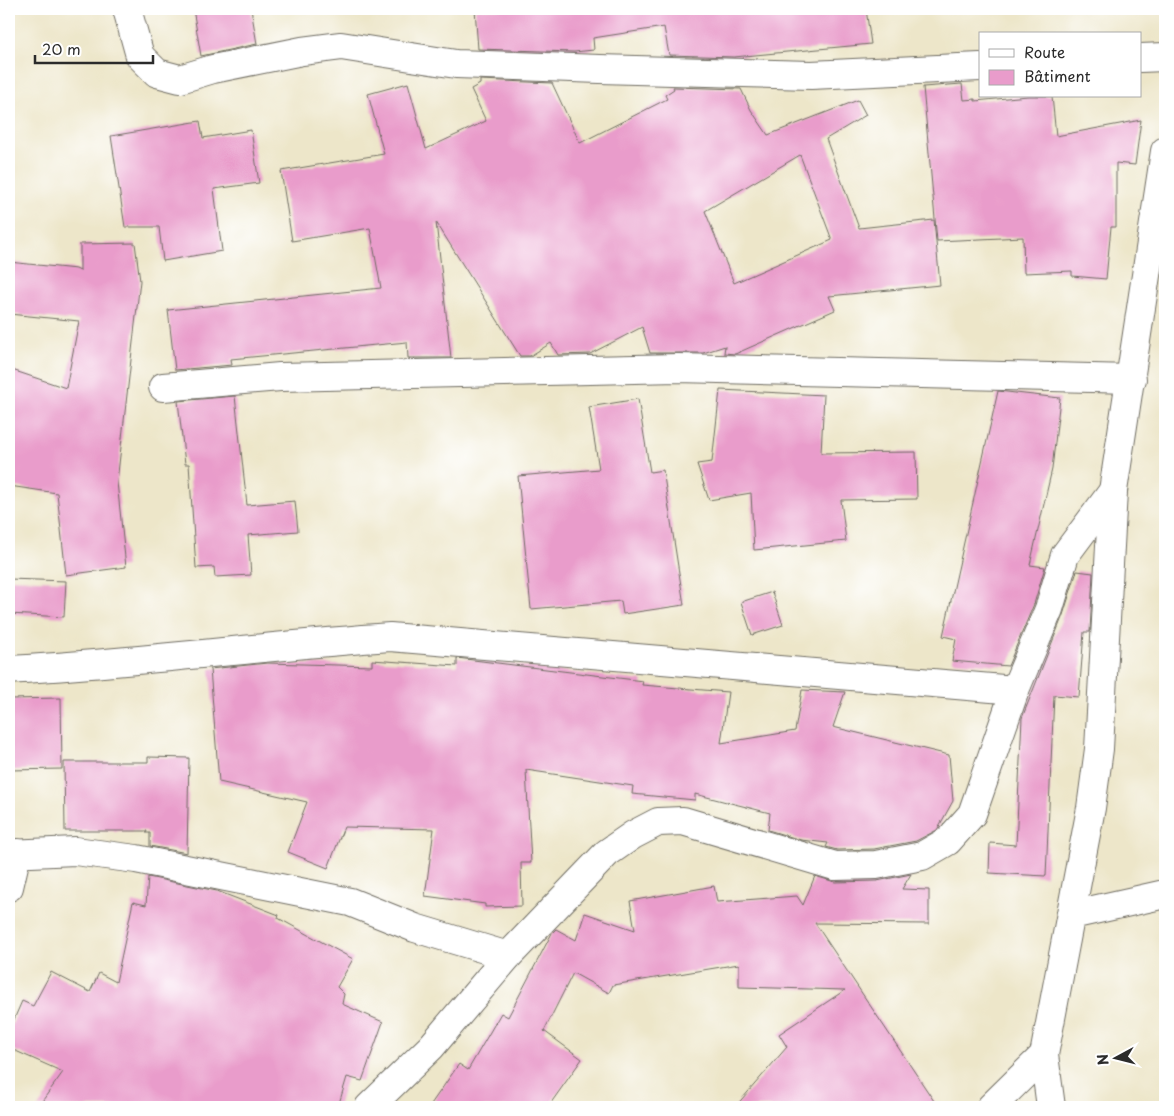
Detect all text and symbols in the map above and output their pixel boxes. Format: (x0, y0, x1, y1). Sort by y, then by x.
scale bar (35, 32, 152, 64)
legend (979, 32, 1142, 98)
text: 20 m (42, 37, 81, 60)
text: Route (1024, 40, 1065, 63)
text: Bâtiment (1024, 64, 1091, 87)
north arrow (1092, 1034, 1142, 1084)
text: N (1092, 1053, 1114, 1066)

